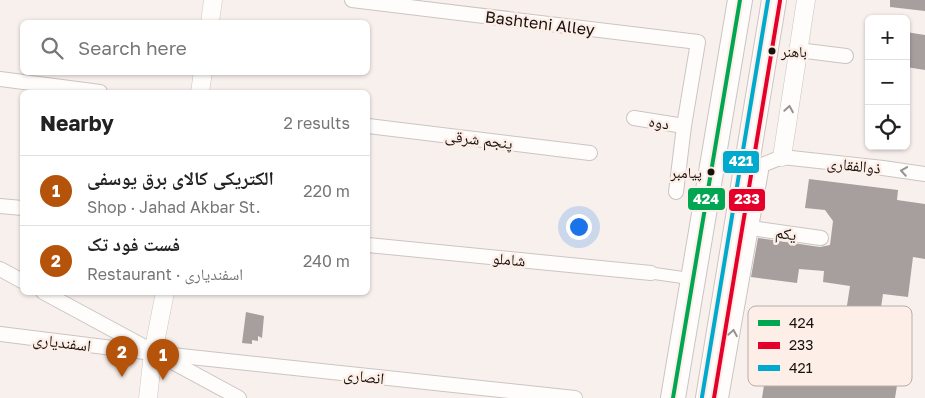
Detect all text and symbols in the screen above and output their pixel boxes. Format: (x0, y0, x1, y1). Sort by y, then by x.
street label: Bashteni Alley (484, 6, 596, 40)
map controls (865, 15, 910, 150)
button: + (865, 15, 910, 60)
search box (20, 20, 370, 75)
icon: search (38, 34, 66, 62)
text: Search here (78, 36, 187, 59)
place label: باهنر (780, 42, 807, 61)
marker: باهنر (767, 46, 777, 56)
button: − (865, 60, 910, 105)
one-way arrow (783, 105, 794, 113)
button: locate (865, 105, 910, 150)
text: Nearby (40, 110, 114, 136)
street label: دوه (647, 111, 671, 133)
text: 2 results (284, 113, 350, 133)
street label: پنجم شرقی (444, 125, 514, 154)
line badge: 421 (722, 150, 760, 174)
text: 421 (729, 152, 753, 169)
street label: ذوالفقاری (826, 152, 882, 179)
place label: پیامبر (669, 163, 702, 182)
text: الکتریکی کالای برق یوسفی (87, 166, 274, 189)
one-way arrow (899, 166, 907, 177)
marker: پیامبر (706, 167, 716, 177)
text: 1 (52, 181, 60, 201)
text: 220 m (303, 181, 350, 201)
line badge: 424 (687, 187, 726, 211)
line badge: 233 (728, 188, 766, 212)
text: 424 (693, 190, 719, 207)
text: 233 (734, 190, 760, 207)
text: Shop · Jahad Akbar St. (87, 197, 260, 217)
your location (566, 214, 592, 240)
street label: یکم (774, 222, 798, 245)
text: فست فود تک (87, 232, 180, 255)
street label: شاملو (492, 248, 526, 270)
text: 2 (51, 251, 61, 271)
text: 240 m (303, 251, 350, 271)
text: Restaurant · اسفندیاری (87, 264, 243, 284)
legend (748, 306, 912, 386)
text: 424 (789, 314, 814, 331)
street label: اسفندیاری (32, 329, 92, 356)
one-way arrow (727, 329, 738, 337)
pin: 2 (106, 336, 138, 377)
text: 233 (789, 336, 814, 353)
pin: 1 (147, 339, 179, 380)
text: 421 (789, 359, 813, 376)
street label: انصاری (343, 364, 385, 389)

